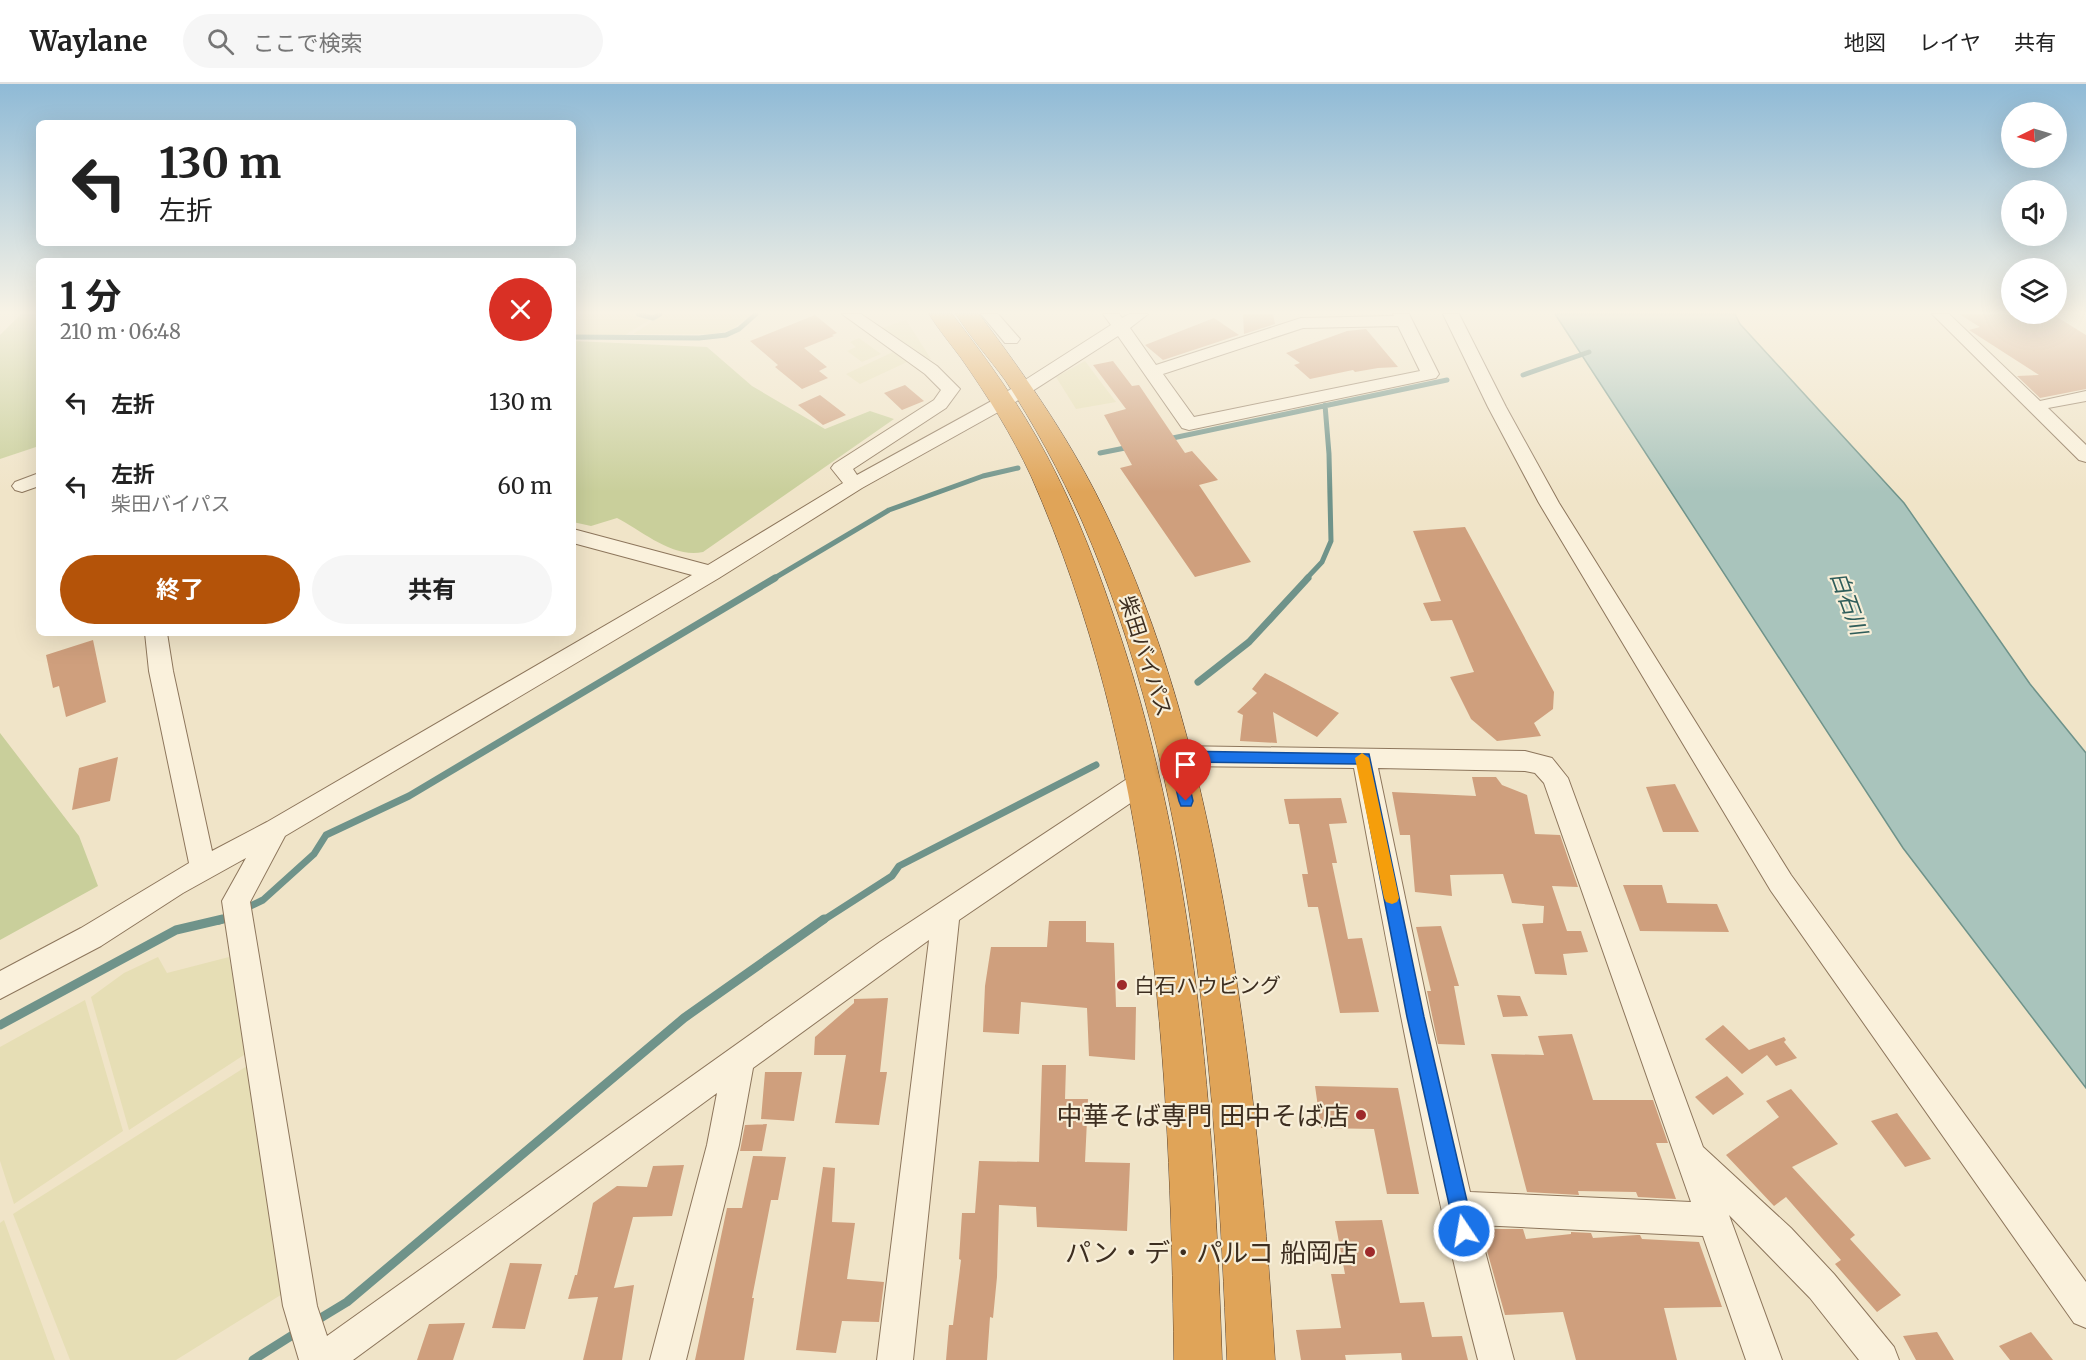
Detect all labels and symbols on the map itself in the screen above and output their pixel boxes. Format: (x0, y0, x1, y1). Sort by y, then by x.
north arrow (2001, 102, 2067, 168)
water label: 白石川 (1825, 567, 1874, 641)
street label: 柴田バイパス (1114, 592, 1178, 720)
pin (1160, 739, 1211, 801)
place label: 白石ハウビング (1134, 972, 1281, 999)
marker: 白石ハウビング (1115, 978, 1129, 992)
place label: 中華そば専門 田中そば店 (1057, 1099, 1349, 1132)
marker: 中華そば専門 田中そば店 (1354, 1108, 1368, 1122)
position arrow (1432, 1199, 1496, 1263)
place label: パン・デ・パルコ 船岡店 (1065, 1236, 1358, 1269)
marker: パン・デ・パルコ 船岡店 (1363, 1245, 1377, 1259)

